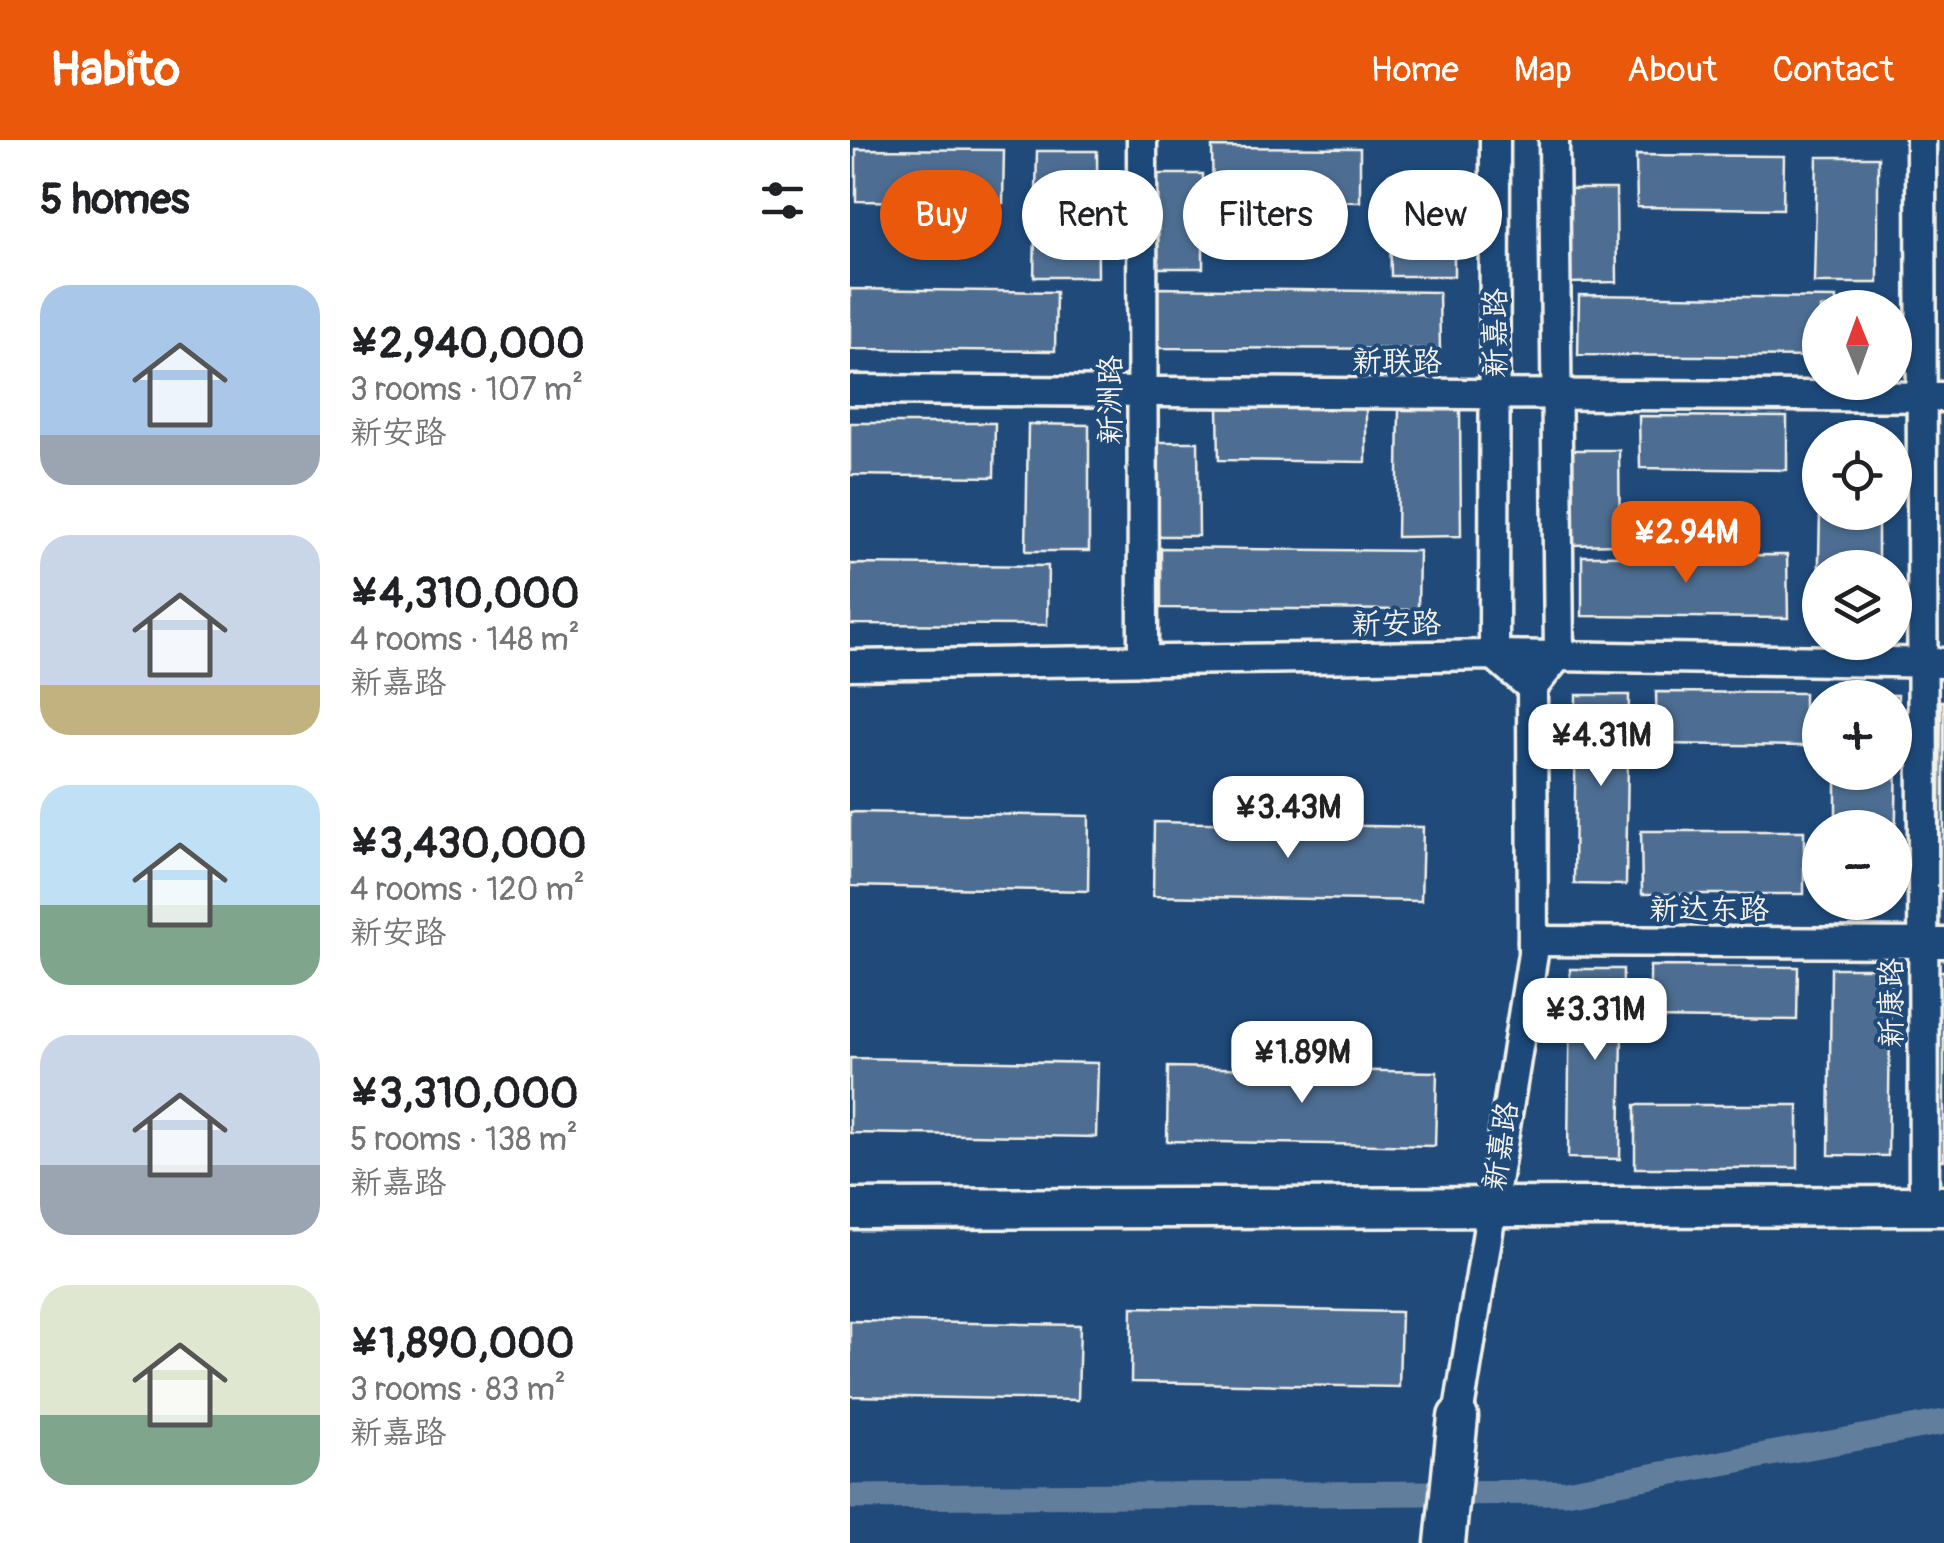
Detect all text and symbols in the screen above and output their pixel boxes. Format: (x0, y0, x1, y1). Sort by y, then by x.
text: Habito (50, 40, 180, 100)
text: Home (1371, 48, 1459, 92)
text: Map (1514, 48, 1572, 92)
text: About (1627, 48, 1717, 92)
text: Contact (1772, 48, 1894, 92)
chip: Buy (880, 170, 1002, 260)
chip: Rent (1022, 170, 1163, 260)
chip: Filters (1183, 170, 1348, 260)
chip: New (1368, 170, 1502, 260)
icon: filters (755, 173, 810, 228)
text: 5 homes (40, 174, 190, 226)
street label: 新嘉路 (1477, 288, 1514, 378)
north arrow (1802, 290, 1912, 400)
map controls (1802, 290, 1912, 920)
text: ¥2,940,000 (350, 318, 585, 370)
icon: home (120, 325, 240, 445)
street label: 新联路 (1352, 343, 1442, 380)
street label: 新洲路 (1092, 355, 1129, 445)
text: 3 rooms · 107 m² (350, 370, 583, 410)
text: 新安路 (350, 413, 446, 453)
button: locate (1802, 420, 1912, 530)
pin: ¥2.94M (1605, 501, 1767, 586)
text: ¥2.94M (1633, 513, 1739, 553)
button: layers (1802, 550, 1912, 660)
text: ¥4,310,000 (350, 568, 579, 620)
icon: home (120, 575, 240, 695)
street label: 新安路 (1351, 605, 1441, 643)
text: 4 rooms · 148 m² (350, 620, 580, 660)
text: 新嘉路 (350, 663, 446, 703)
button: + (1802, 680, 1912, 790)
pin: ¥4.31M (1520, 704, 1682, 789)
text: ¥4.31M (1550, 716, 1652, 756)
pin: ¥3.43M (1207, 776, 1369, 861)
text: ¥3.43M (1235, 788, 1341, 828)
button: − (1802, 810, 1912, 920)
text: ¥3,430,000 (350, 818, 586, 870)
icon: home (120, 825, 240, 945)
text: 4 rooms · 120 m² (350, 870, 585, 910)
street label: 新达东路 (1649, 891, 1769, 928)
text: 新安路 (350, 913, 446, 953)
street label: 新康路 (1873, 958, 1910, 1048)
pin: ¥3.31M (1514, 978, 1676, 1063)
text: ¥3.31M (1545, 990, 1645, 1030)
pin: ¥1.89M (1221, 1021, 1383, 1106)
text: ¥1.89M (1253, 1033, 1351, 1073)
text: ¥3,310,000 (350, 1068, 579, 1120)
icon: home (120, 1075, 240, 1195)
street label: 新嘉路 (1476, 1099, 1526, 1193)
text: 5 rooms · 138 m² (350, 1120, 578, 1160)
text: 新嘉路 (350, 1163, 446, 1203)
text: ¥1,890,000 (350, 1318, 574, 1370)
icon: home (120, 1325, 240, 1445)
text: 3 rooms · 83 m² (350, 1370, 566, 1410)
text: 新嘉路 (350, 1413, 446, 1453)

